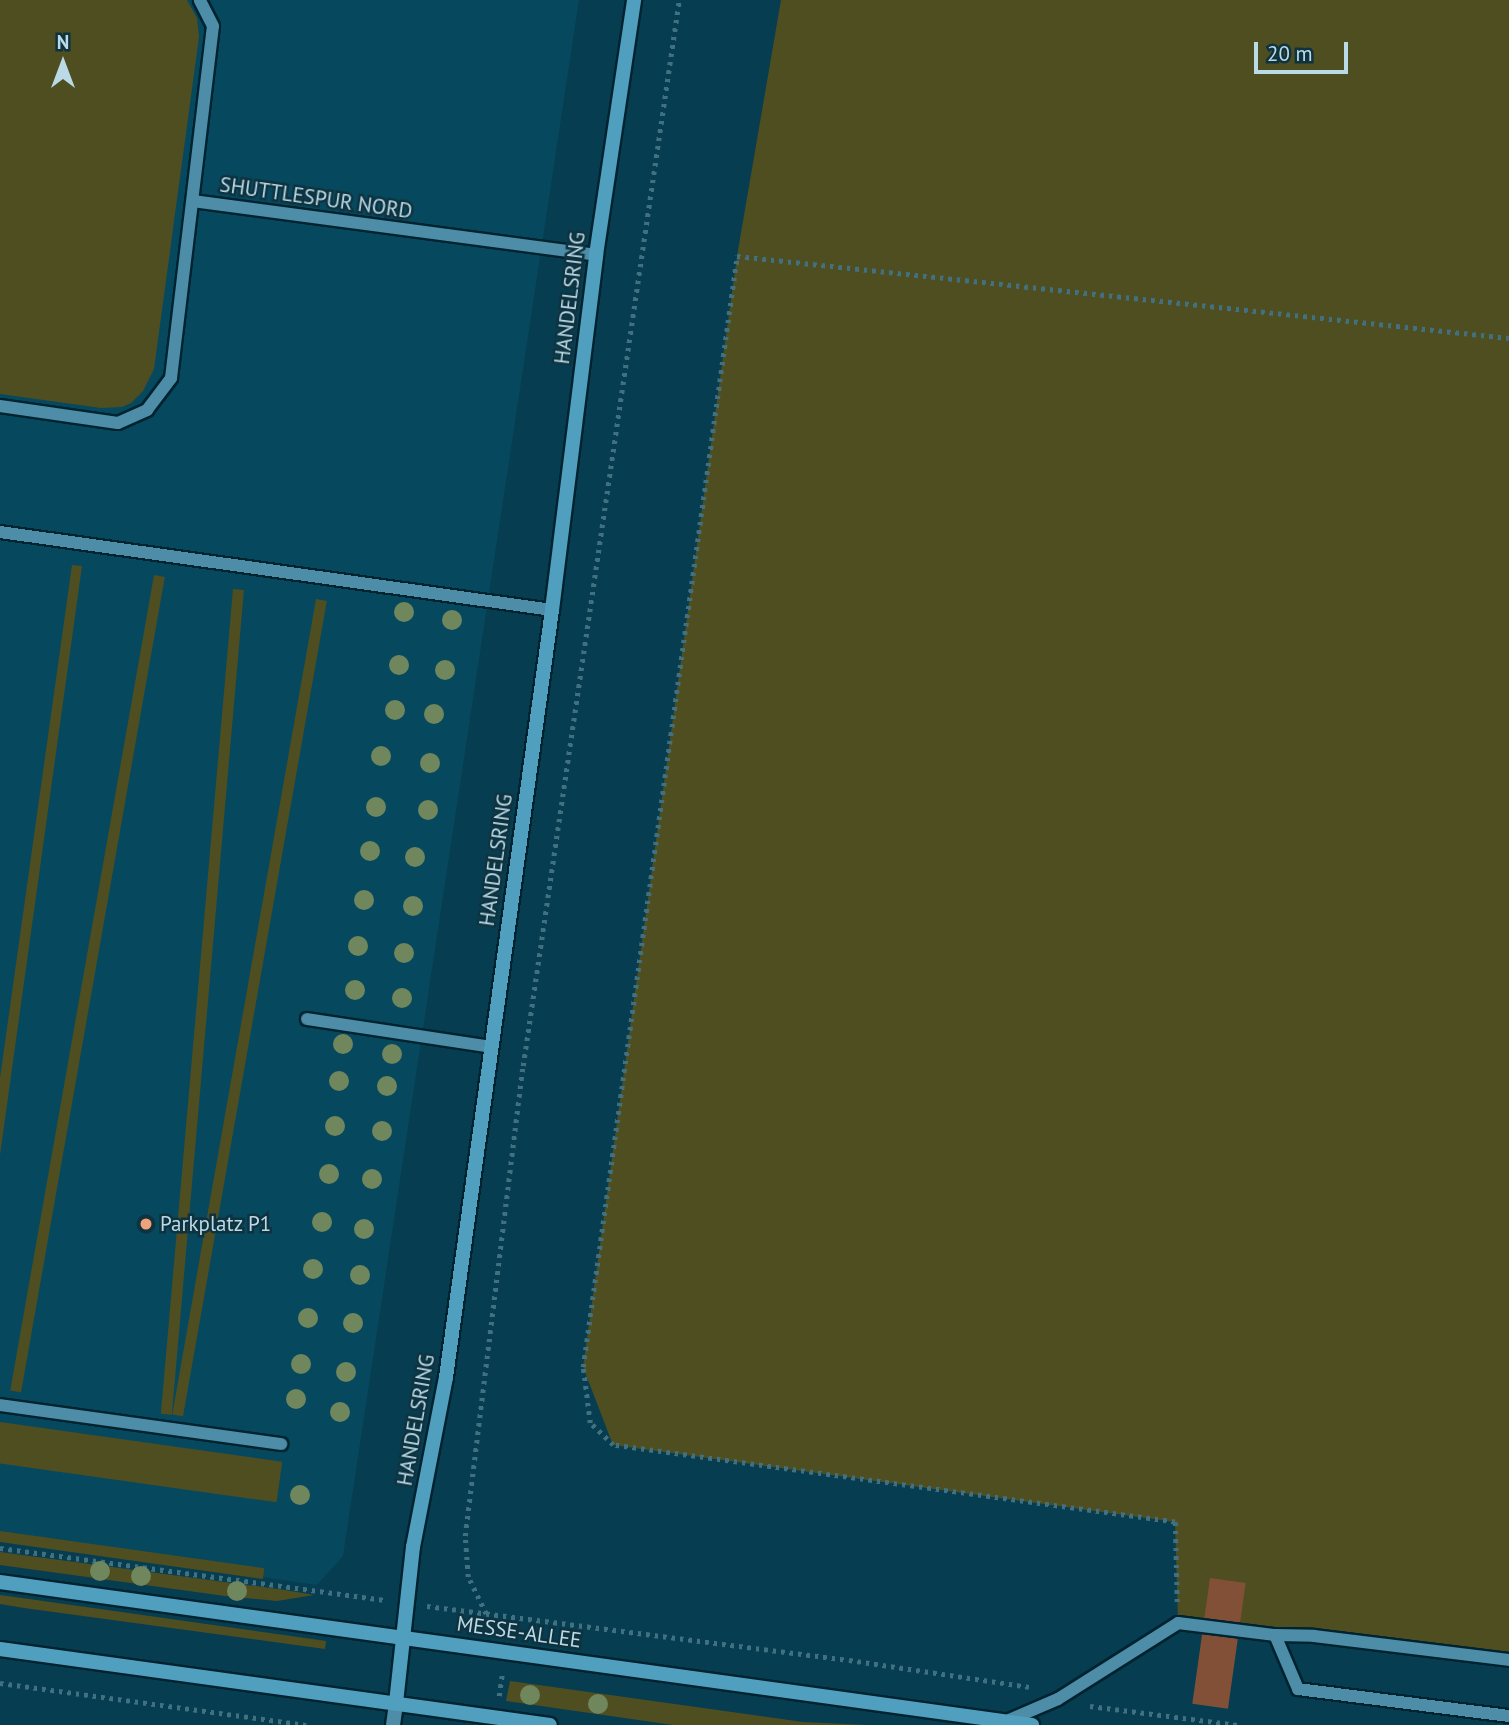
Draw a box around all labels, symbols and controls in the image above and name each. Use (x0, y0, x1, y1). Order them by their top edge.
north arrow (28, 28, 98, 98)
scale bar (1257, 28, 1352, 72)
text: N (57, 30, 69, 54)
text: 20 m (1267, 40, 1313, 67)
street label: SHUTTLESPUR NORD (218, 172, 414, 224)
street label: HANDELSRING (549, 230, 591, 366)
street label: HANDELSRING (474, 792, 518, 928)
place label: Parkplatz P1 (160, 1211, 272, 1237)
marker: Parkplatz P1 (138, 1216, 154, 1232)
street label: HANDELSRING (392, 1352, 440, 1488)
street label: MESSE-ALLEE (455, 1611, 583, 1653)

